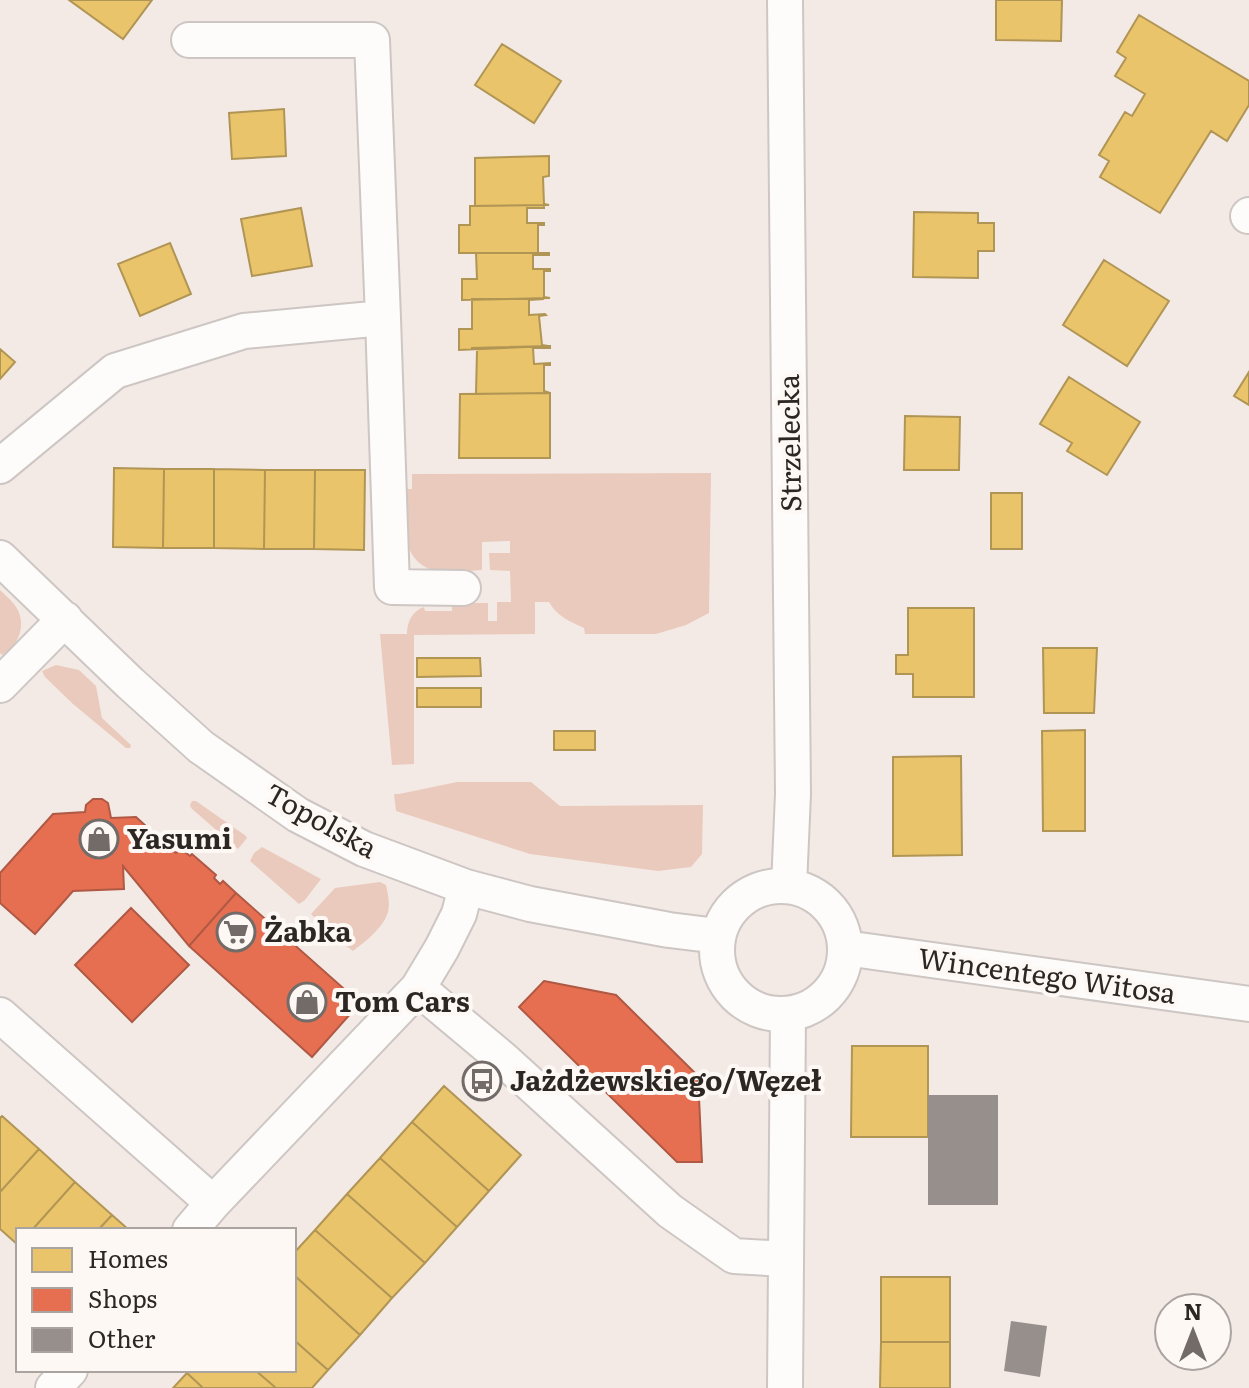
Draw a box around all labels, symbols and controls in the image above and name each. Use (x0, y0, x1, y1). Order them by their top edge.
street label: Strzelecka (766, 374, 810, 512)
street label: Topolska (258, 771, 386, 867)
place label: Yasumi (127, 816, 232, 858)
shop icon: Yasumi (78, 818, 120, 860)
place label: Żabka (264, 909, 353, 951)
supermarket icon: Żabka (215, 911, 257, 953)
street label: Wincentego Witosa (916, 935, 1179, 1013)
place label: Tom Cars (335, 979, 470, 1021)
shop icon: Tom Cars (286, 981, 328, 1023)
place label: Jażdżewskiego/Węzeł (510, 1058, 822, 1100)
bus stop icon: Jażdżewskiego/Węzeł (461, 1060, 503, 1102)
legend (16, 1228, 296, 1372)
text: Homes (88, 1240, 168, 1275)
text: Shops (88, 1280, 157, 1315)
north arrow (1153, 1292, 1233, 1372)
text: N (1184, 1294, 1202, 1327)
text: Other (88, 1320, 156, 1355)

